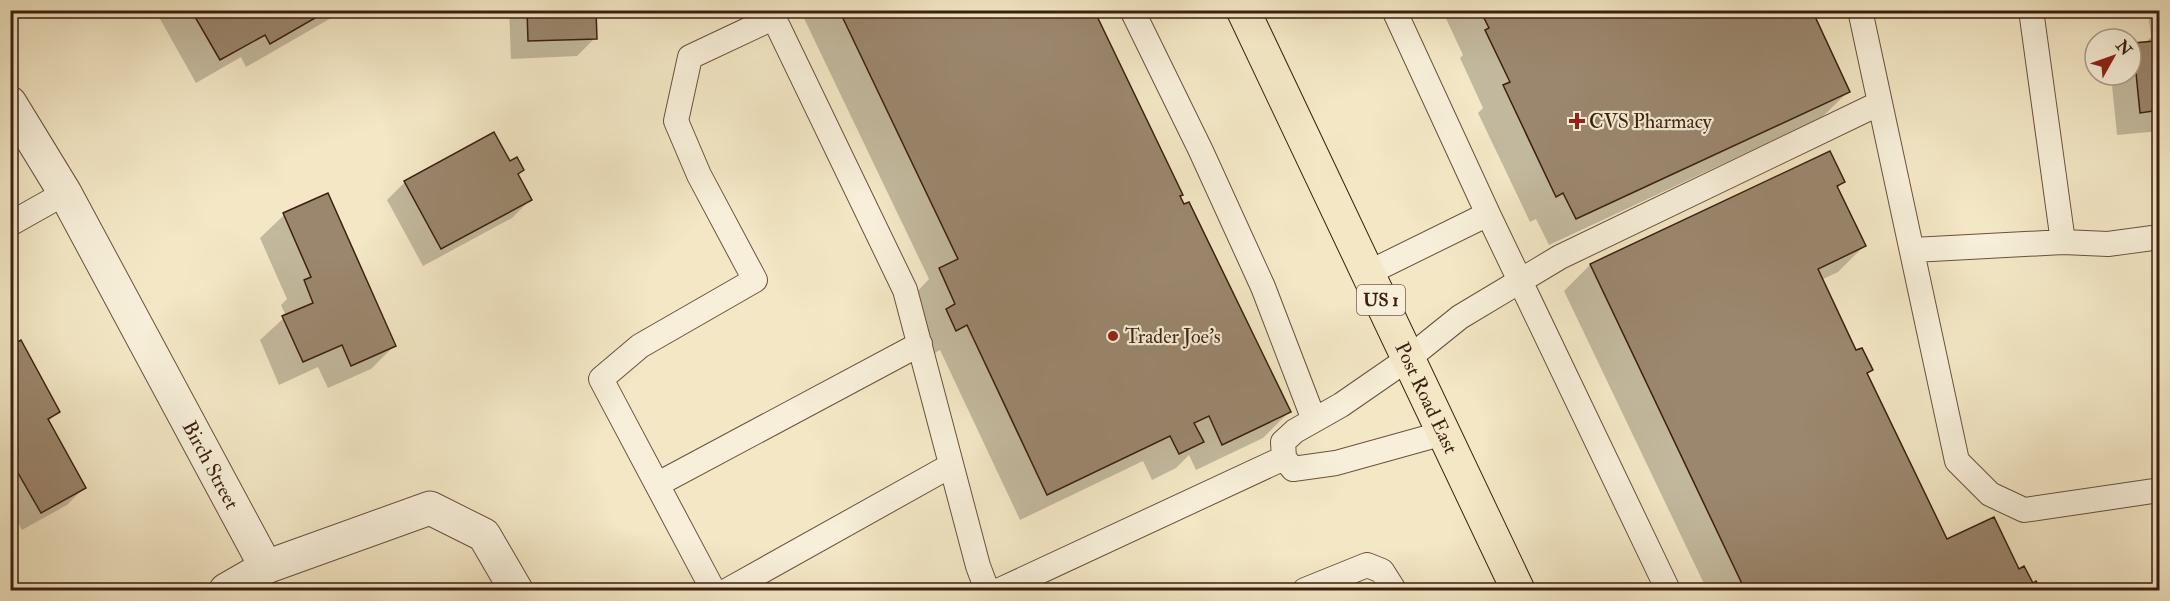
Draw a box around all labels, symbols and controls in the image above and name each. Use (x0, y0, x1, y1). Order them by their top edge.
north arrow (2083, 27, 2143, 87)
text: N (2111, 35, 2136, 60)
place label: CVS Pharmacy (1589, 109, 1713, 134)
marker: CVS Pharmacy (1570, 114, 1584, 128)
road number: US 1 (1357, 285, 1405, 315)
place label: Trader Joe's (1125, 324, 1221, 349)
marker: Trader Joe's (1106, 329, 1120, 343)
street label: Post Road East (1390, 338, 1464, 458)
street label: Birch Street (177, 416, 245, 514)

